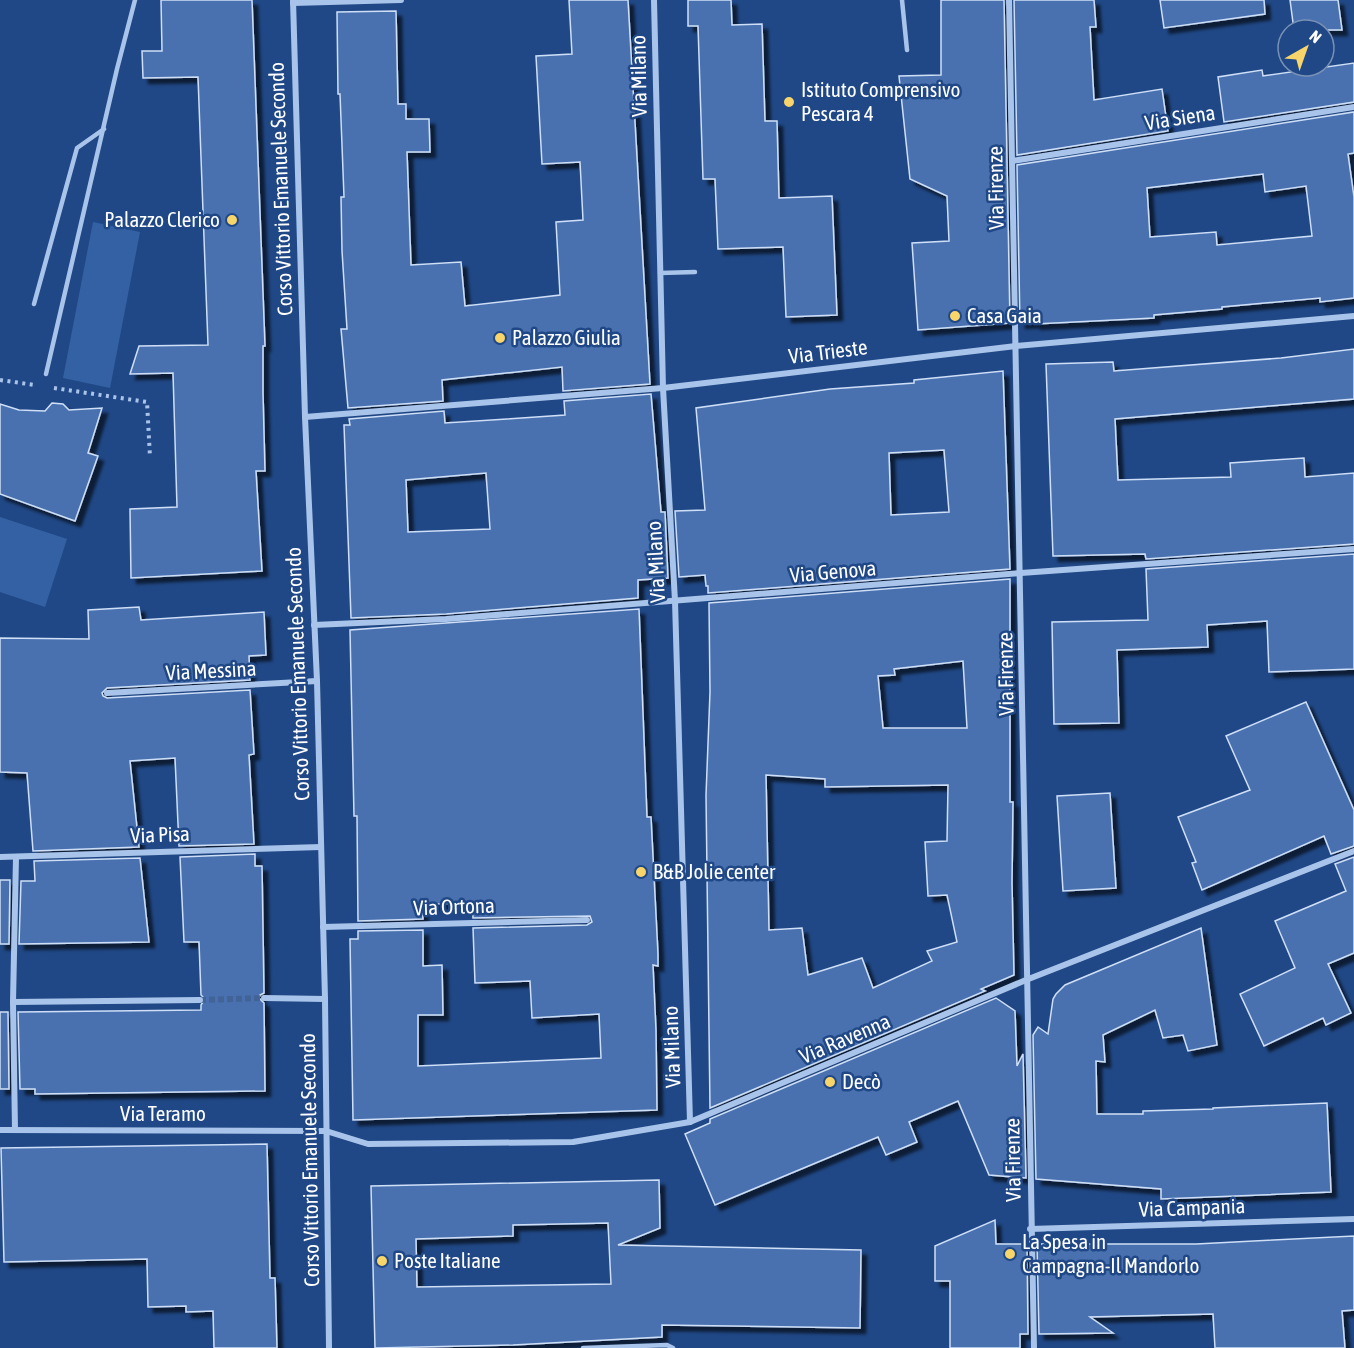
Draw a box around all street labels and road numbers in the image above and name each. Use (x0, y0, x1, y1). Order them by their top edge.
street label: Via Milano (625, 35, 651, 117)
street label: Corso Vittorio Emanuele Secondo (264, 62, 296, 316)
street label: Via Siena (1143, 100, 1217, 134)
street label: Via Firenze (982, 146, 1008, 230)
street label: Via Trieste (787, 334, 869, 368)
street label: Via Milano (641, 520, 669, 604)
street label: Corso Vittorio Emanuele Secondo (281, 547, 313, 801)
street label: Via Genova (789, 555, 877, 587)
street label: Via Firenze (992, 632, 1018, 716)
street label: Via Messina (165, 656, 257, 684)
street label: Via Pisa (130, 821, 190, 847)
street label: Via Ortona (413, 893, 495, 919)
street label: Via Milano (658, 1006, 684, 1088)
street label: Via Ravenna (796, 1008, 894, 1068)
street label: Corso Vittorio Emanuele Secondo (295, 1033, 323, 1287)
street label: Via Teramo (120, 1101, 206, 1125)
street label: Via Firenze (999, 1118, 1025, 1202)
street label: Via Campania (1138, 1193, 1246, 1221)

